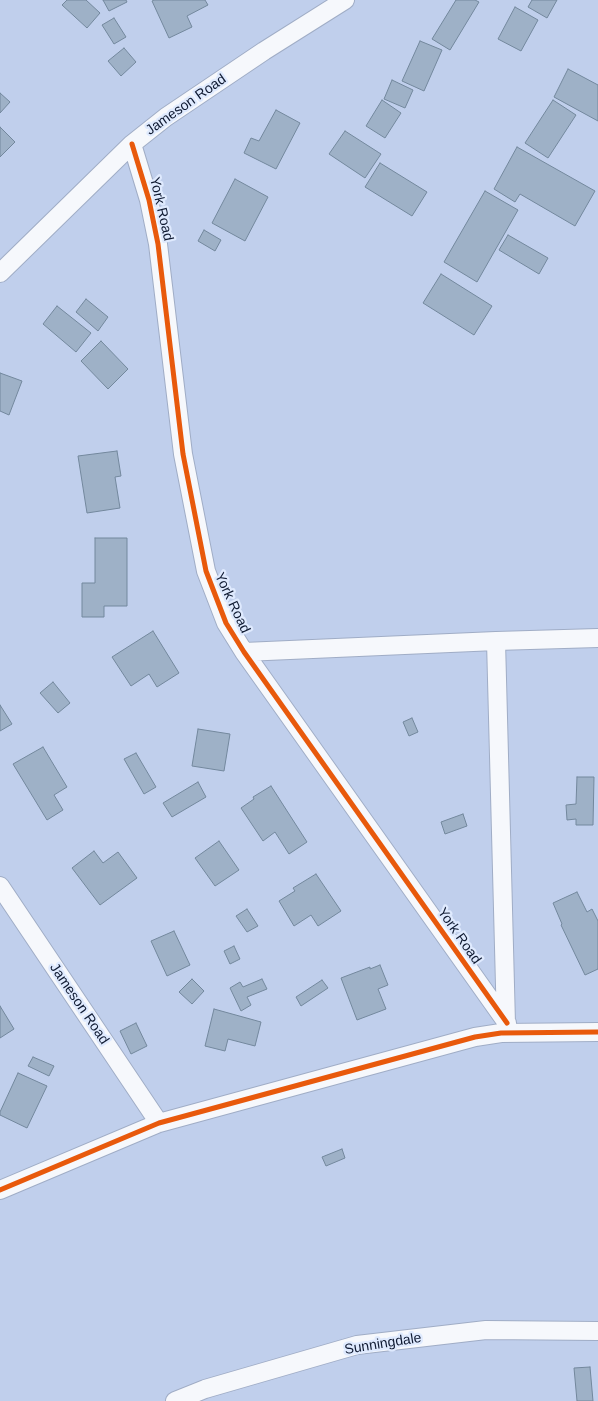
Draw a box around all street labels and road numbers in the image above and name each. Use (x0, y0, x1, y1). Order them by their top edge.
street label: Jameson Road (143, 71, 229, 139)
street label: York Road (146, 176, 176, 242)
street label: York Road (211, 570, 253, 636)
street label: York Road (434, 905, 484, 967)
street label: Jameson Road (46, 960, 112, 1048)
street label: Sunningdale (343, 1330, 423, 1358)

